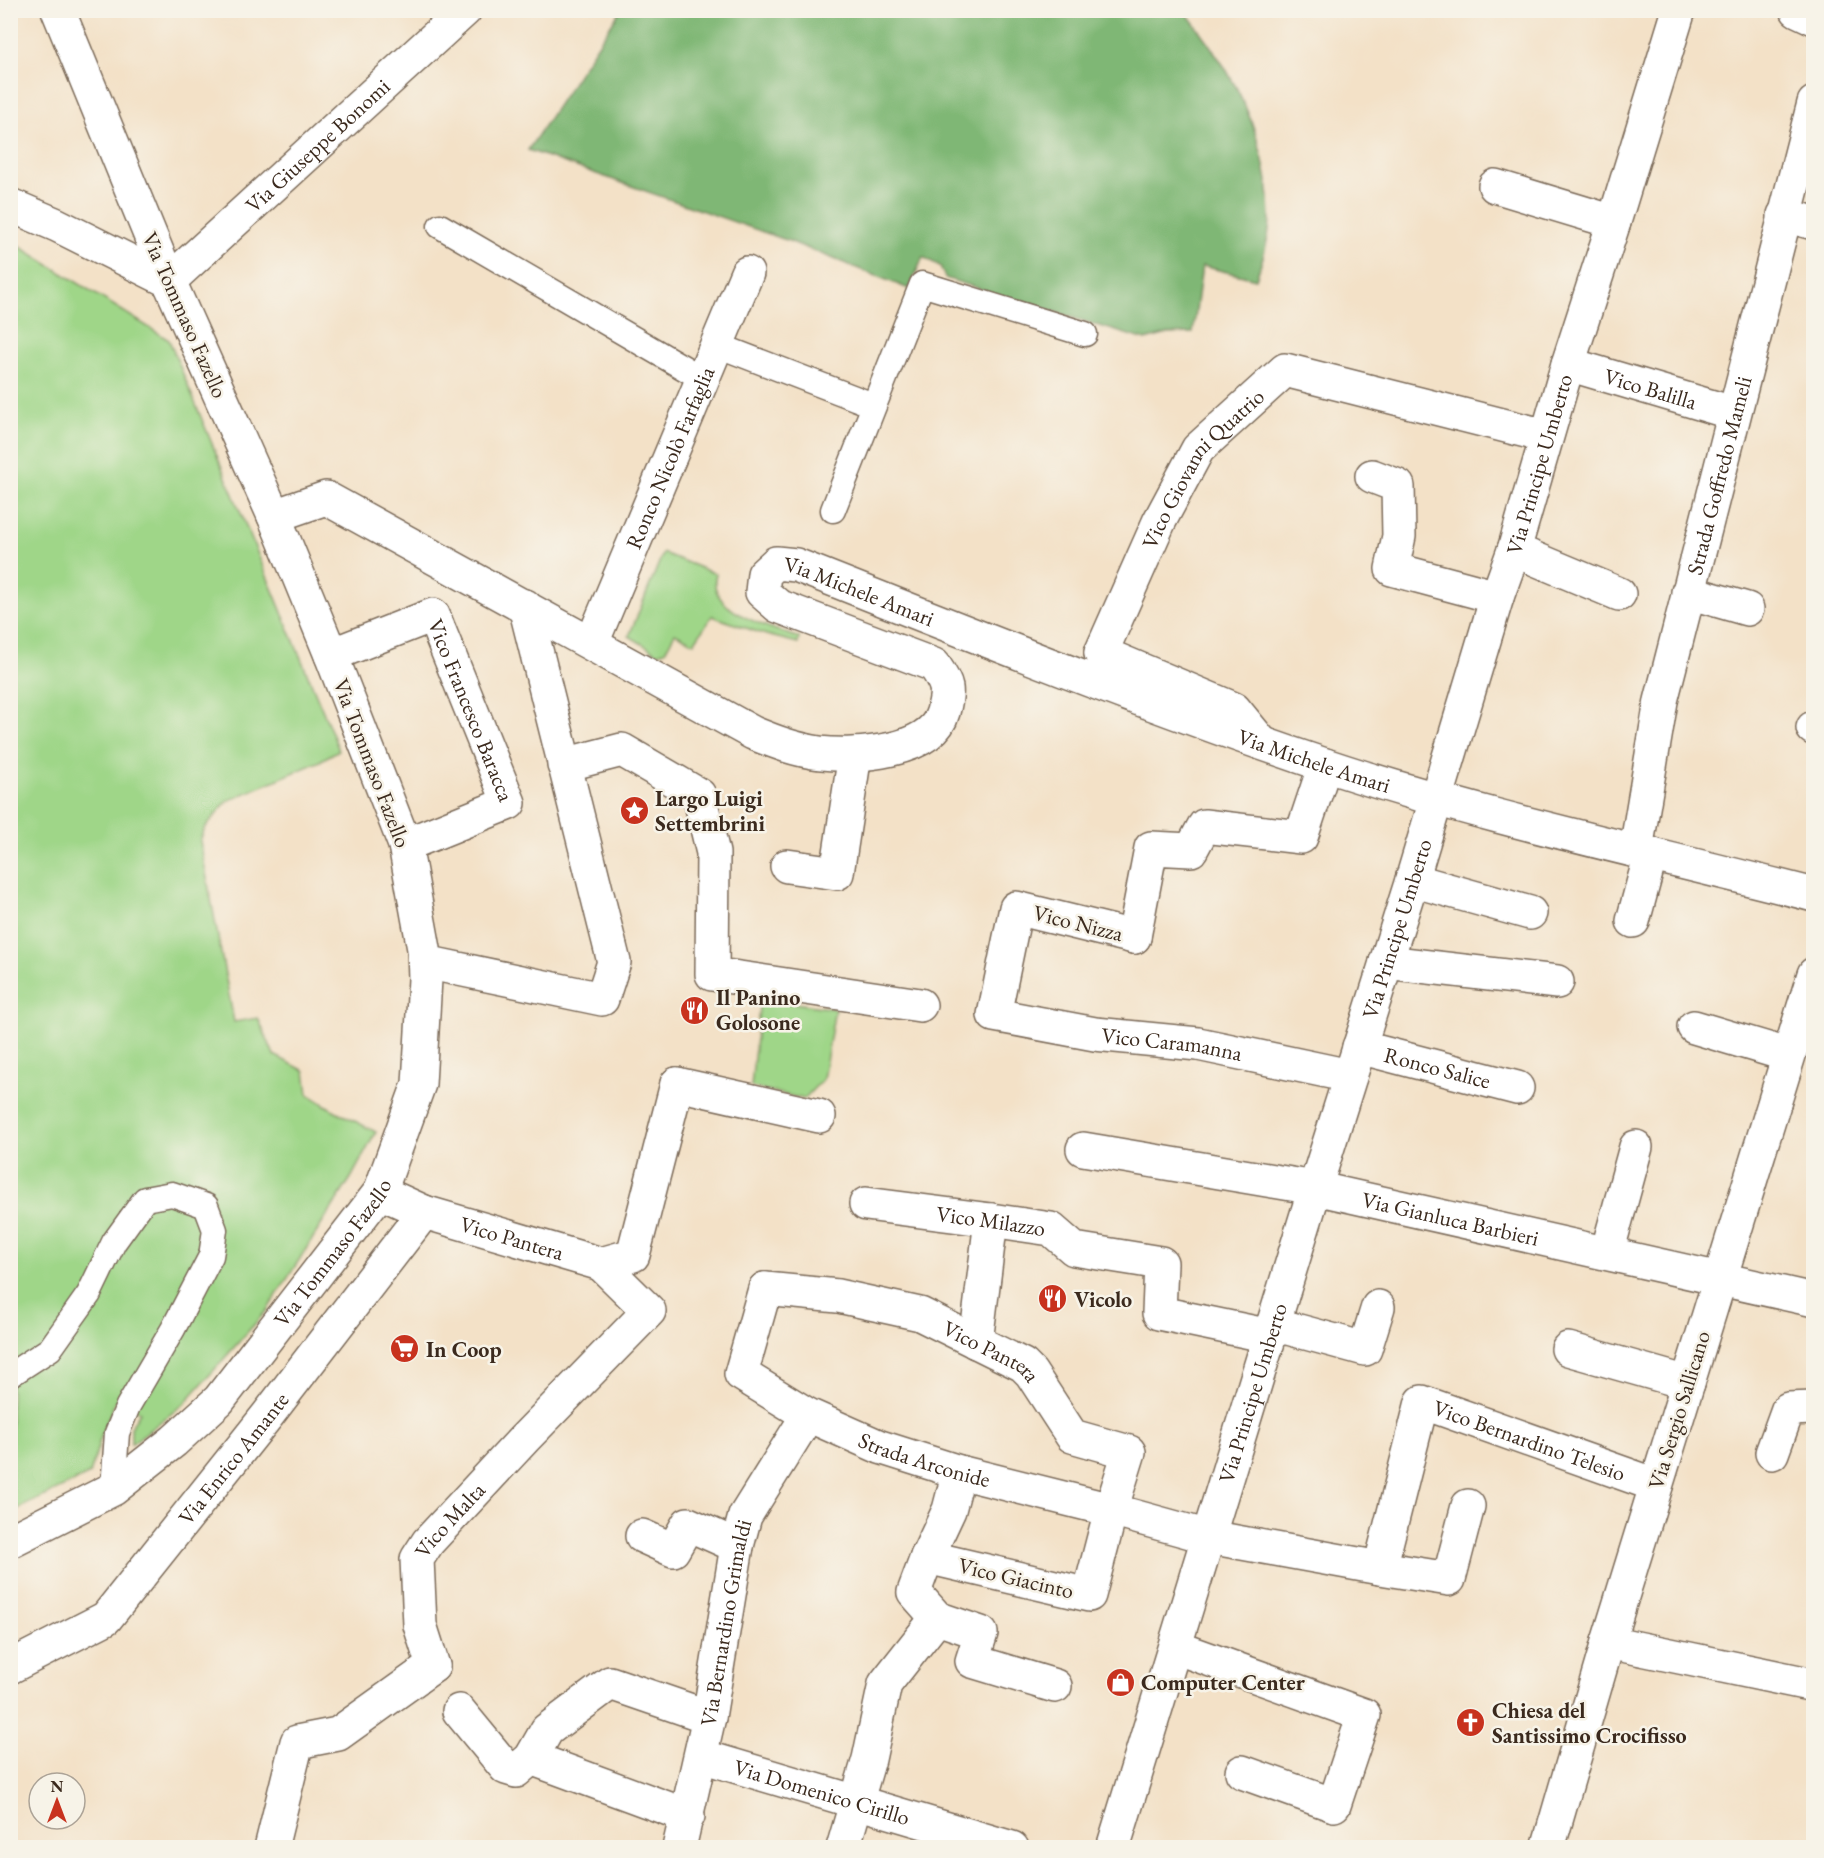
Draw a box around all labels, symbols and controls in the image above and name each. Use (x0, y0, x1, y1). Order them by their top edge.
street label: Via Giuseppe Bonomi (239, 72, 396, 219)
street label: Via Tommaso Fazello (135, 227, 235, 403)
street label: Vico Balilla (1601, 361, 1700, 416)
street label: Ronco Nicolò Farfaglia (619, 362, 721, 553)
street label: Via Principe Umberto (1499, 370, 1579, 558)
street label: Strada Goffredo Mameli (1679, 373, 1758, 578)
street label: Vico Giovanni Quatrio (1135, 382, 1270, 553)
street label: Via Michele Amari (783, 549, 939, 633)
street label: Vico Francesco Baracca (422, 614, 521, 806)
street label: Via Tommaso Fazello (326, 674, 418, 852)
street label: Via Michele Amari (1234, 722, 1394, 799)
place label: Largo Luigi Settembrini (655, 784, 765, 838)
place icon: Largo Luigi Settembrini (618, 795, 650, 827)
street label: Via Principe Umberto (1355, 835, 1438, 1022)
street label: Vico Nizza (1030, 898, 1126, 948)
place label: Il Panino Golosone (716, 983, 800, 1037)
restaurant icon: Il Panino Golosone (679, 994, 711, 1026)
street label: Vico Caramanna (1100, 1020, 1245, 1068)
street label: Ronco Salice (1381, 1040, 1494, 1095)
street label: Via Tommaso Fazello (267, 1175, 398, 1332)
street label: Via Gianluca Barbieri (1359, 1184, 1542, 1252)
street label: Vico Milazzo (935, 1199, 1048, 1243)
street label: Vico Pantera (457, 1209, 567, 1267)
restaurant icon: Vicolo (1037, 1283, 1069, 1315)
place label: Vicolo (1074, 1285, 1132, 1314)
street label: Via Principe Umberto (1211, 1299, 1294, 1486)
street label: Vico Pantera (938, 1313, 1048, 1388)
street label: Via Sergio Sallicano (1641, 1327, 1717, 1493)
supermarket icon: In Coop (389, 1333, 421, 1365)
place label: In Coop (426, 1335, 502, 1364)
street label: Via Enrico Amante (172, 1386, 295, 1531)
street label: Vico Bernardino Telesio (1429, 1393, 1630, 1488)
street label: Strada Arconide (854, 1425, 994, 1494)
street label: Vico Malta (407, 1476, 491, 1563)
street label: Via Bernardino Grimaldi (693, 1516, 758, 1729)
street label: Vico Giacinto (955, 1551, 1077, 1605)
shop icon: Computer Center (1104, 1666, 1136, 1698)
place label: Computer Center (1141, 1668, 1306, 1697)
place label: Chiesa del Santissimo Crocifisso (1492, 1696, 1687, 1750)
church icon: Chiesa del Santissimo Crocifisso (1455, 1707, 1487, 1739)
street label: Via Domenico Cirillo (730, 1752, 913, 1832)
north arrow (27, 1771, 87, 1831)
text: N (51, 1776, 64, 1797)

